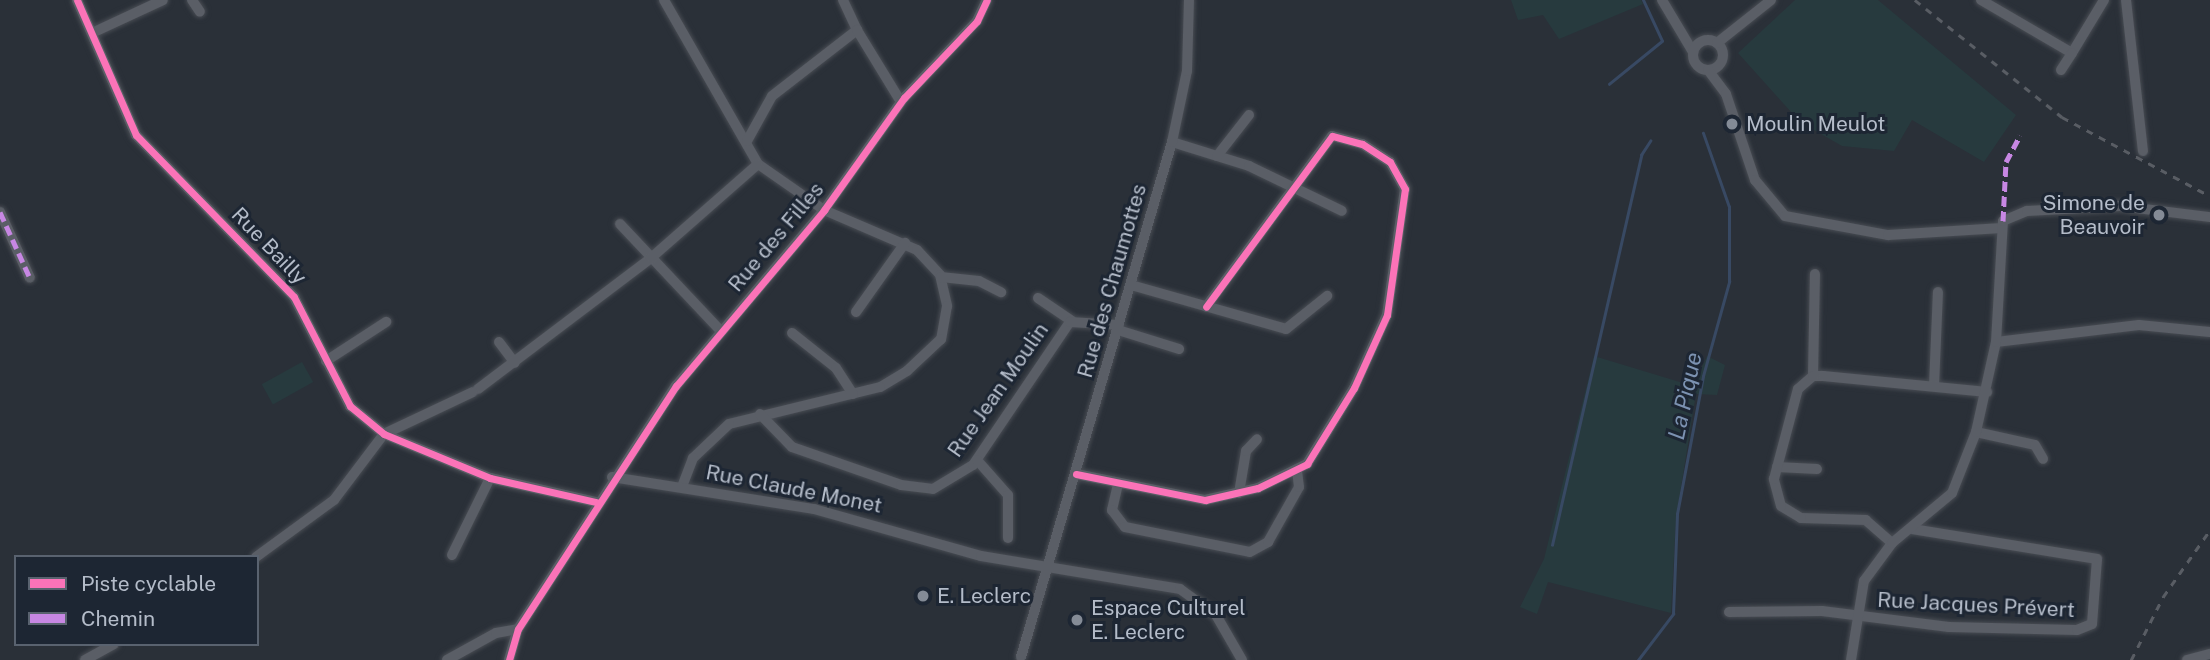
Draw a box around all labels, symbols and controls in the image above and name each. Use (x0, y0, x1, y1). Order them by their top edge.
place label: Moulin Meulot (1746, 111, 1885, 137)
marker: Moulin Meulot (1724, 116, 1740, 132)
street label: Rue des Filles (723, 177, 829, 297)
street label: Rue des Chaumottes (1072, 181, 1152, 381)
place label: Simone de Beauvoir (2042, 190, 2145, 240)
street label: Rue Bailly (226, 202, 312, 290)
marker: Simone de Beauvoir (2151, 207, 2167, 223)
street label: Rue Jean Moulin (942, 318, 1054, 462)
water label: La Pique (1662, 350, 1708, 442)
street label: Rue Claude Monet (704, 460, 884, 518)
legend (14, 555, 259, 646)
text: Piste cyclable (81, 571, 216, 596)
place label: E. Leclerc (937, 583, 1031, 609)
street label: Rue Jacques Prévert (1876, 587, 2076, 623)
marker: E. Leclerc (915, 588, 931, 604)
place label: Espace Culturel E. Leclerc (1091, 595, 1246, 645)
text: Chemin (81, 606, 155, 631)
marker: Espace Culturel E. Leclerc (1069, 612, 1085, 628)

